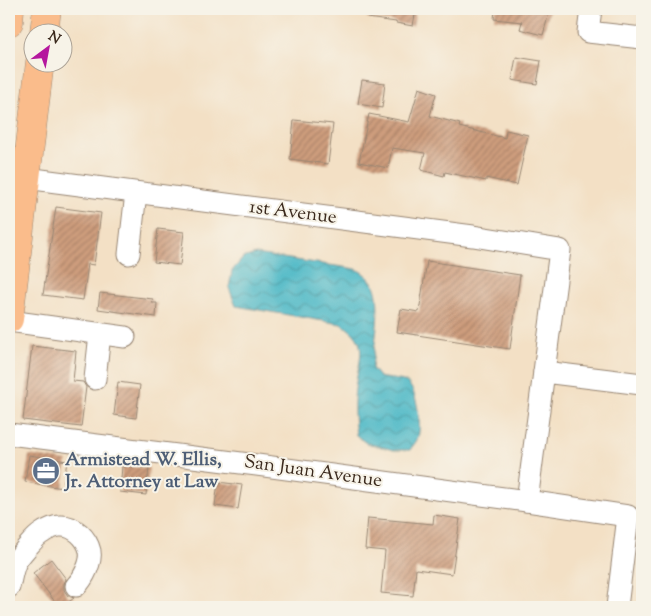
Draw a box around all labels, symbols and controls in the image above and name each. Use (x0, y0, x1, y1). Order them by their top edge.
north arrow (22, 22, 72, 72)
text: N (44, 27, 64, 50)
street label: 1st Avenue (248, 194, 338, 232)
place label: Armistead W. Ellis, Jr. Attorney at Law (63, 447, 222, 496)
street label: San Juan Avenue (242, 449, 384, 495)
office icon: Armistead W. Ellis, Jr. Attorney at Law (31, 456, 61, 486)

